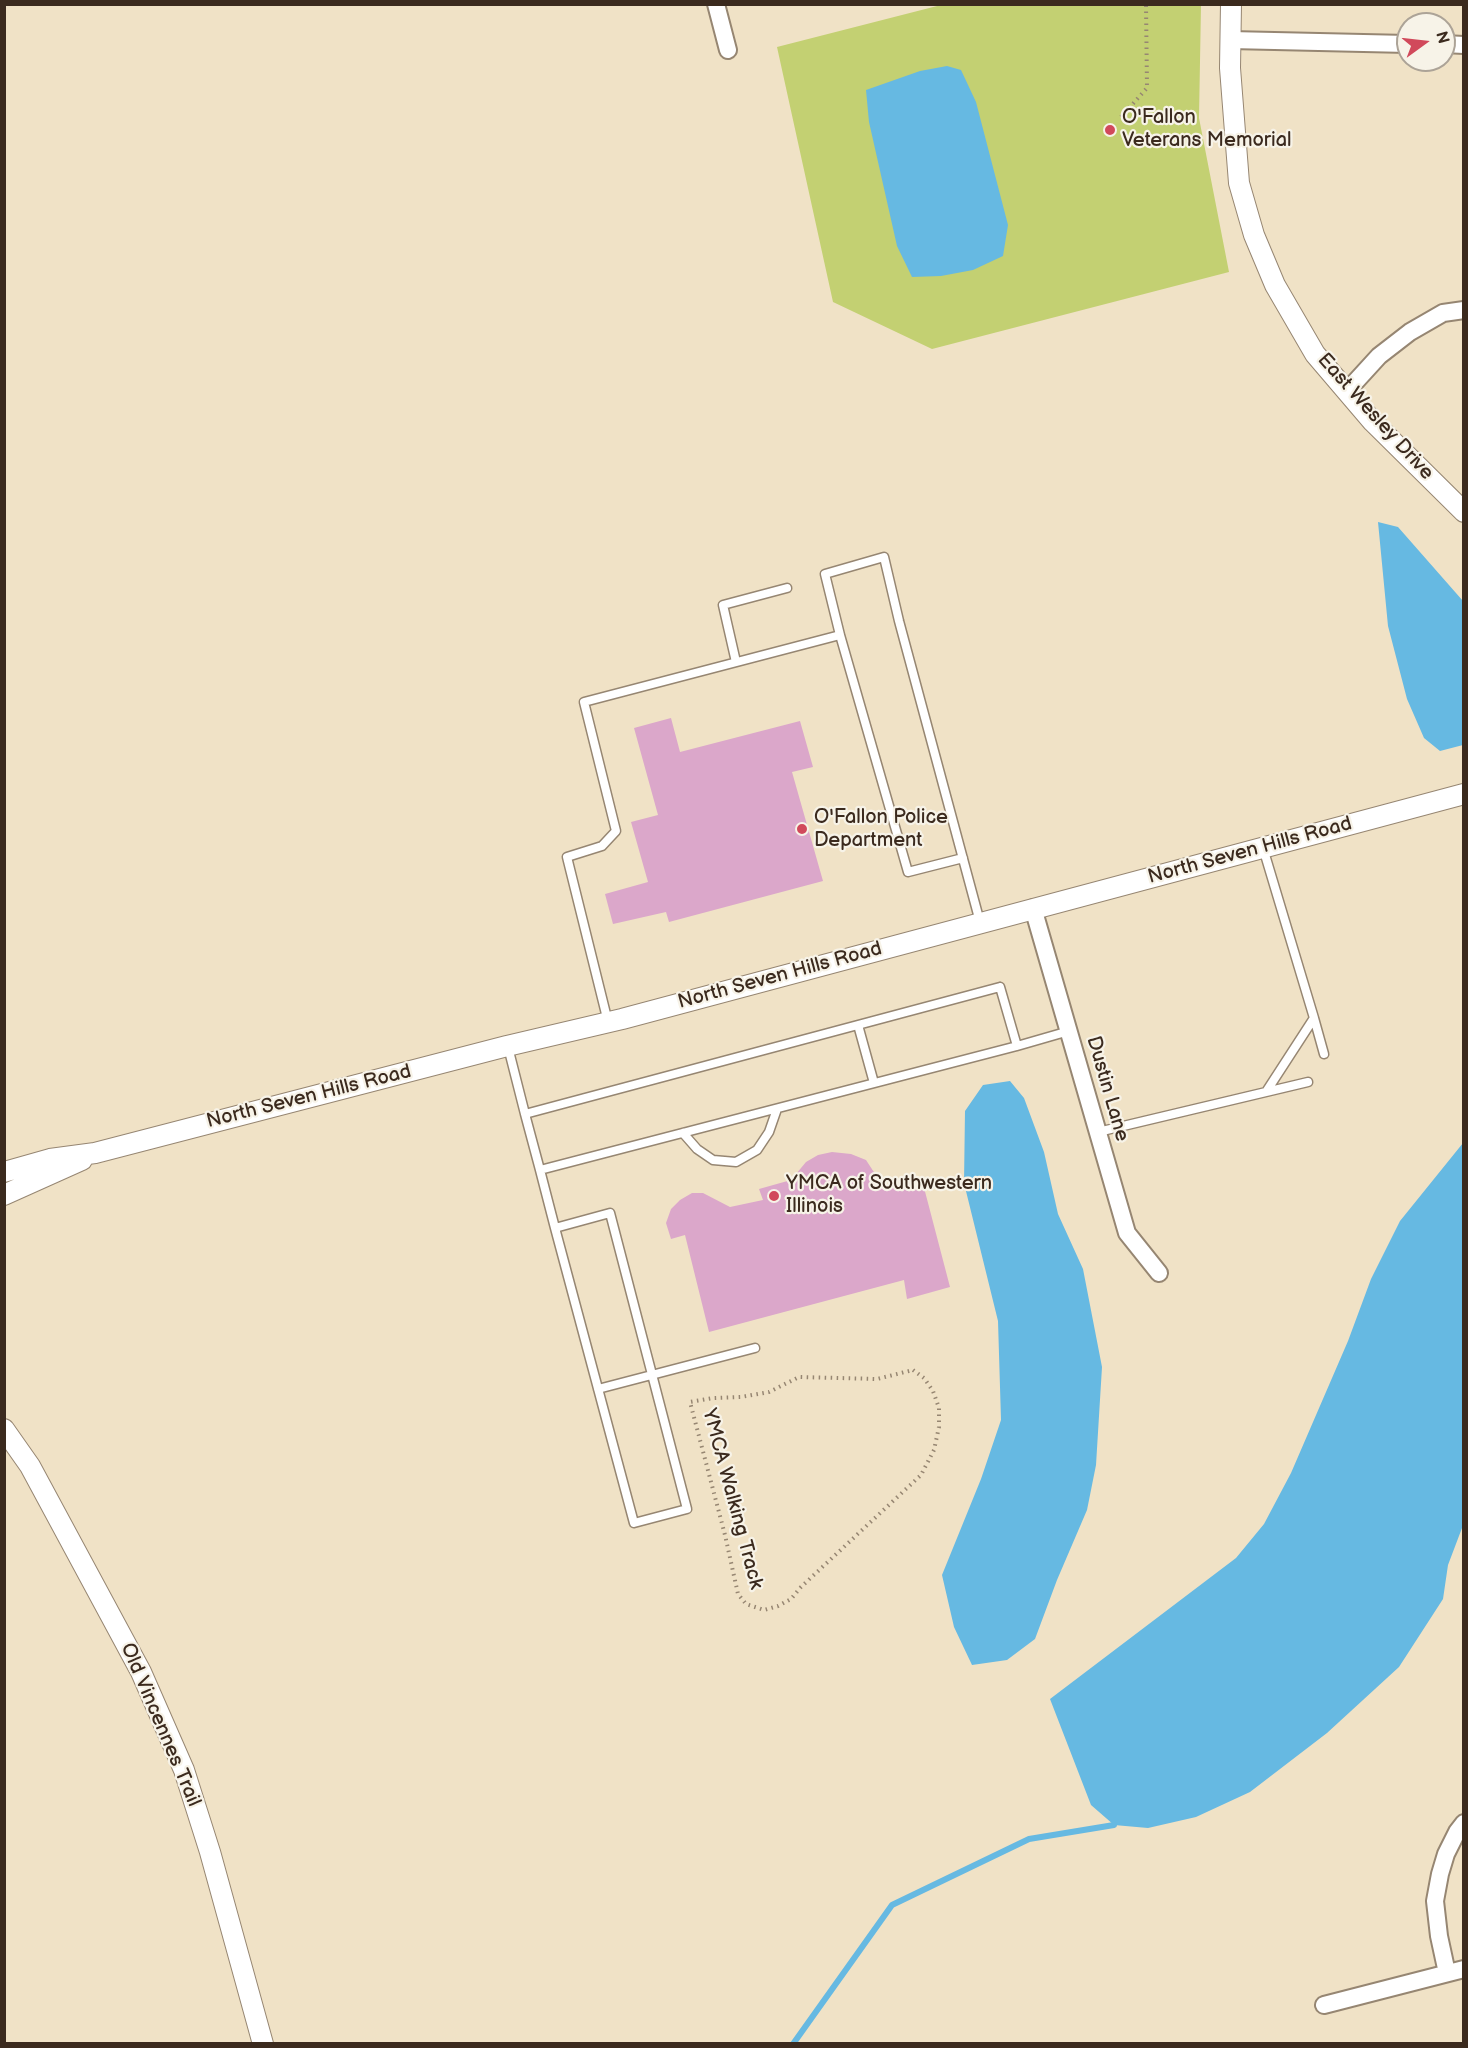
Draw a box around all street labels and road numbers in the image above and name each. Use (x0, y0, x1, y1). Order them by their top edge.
street label: East Wesley Drive (1312, 349, 1438, 485)
street label: North Seven Hills Road (1145, 812, 1355, 890)
street label: North Seven Hills Road (675, 937, 885, 1015)
street label: Dustin Lane (1081, 1034, 1133, 1144)
street label: North Seven Hills Road (204, 1060, 414, 1134)
street label: YMCA Walking Track (696, 1406, 768, 1592)
street label: Old Vincennes Trail (115, 1640, 205, 1810)

